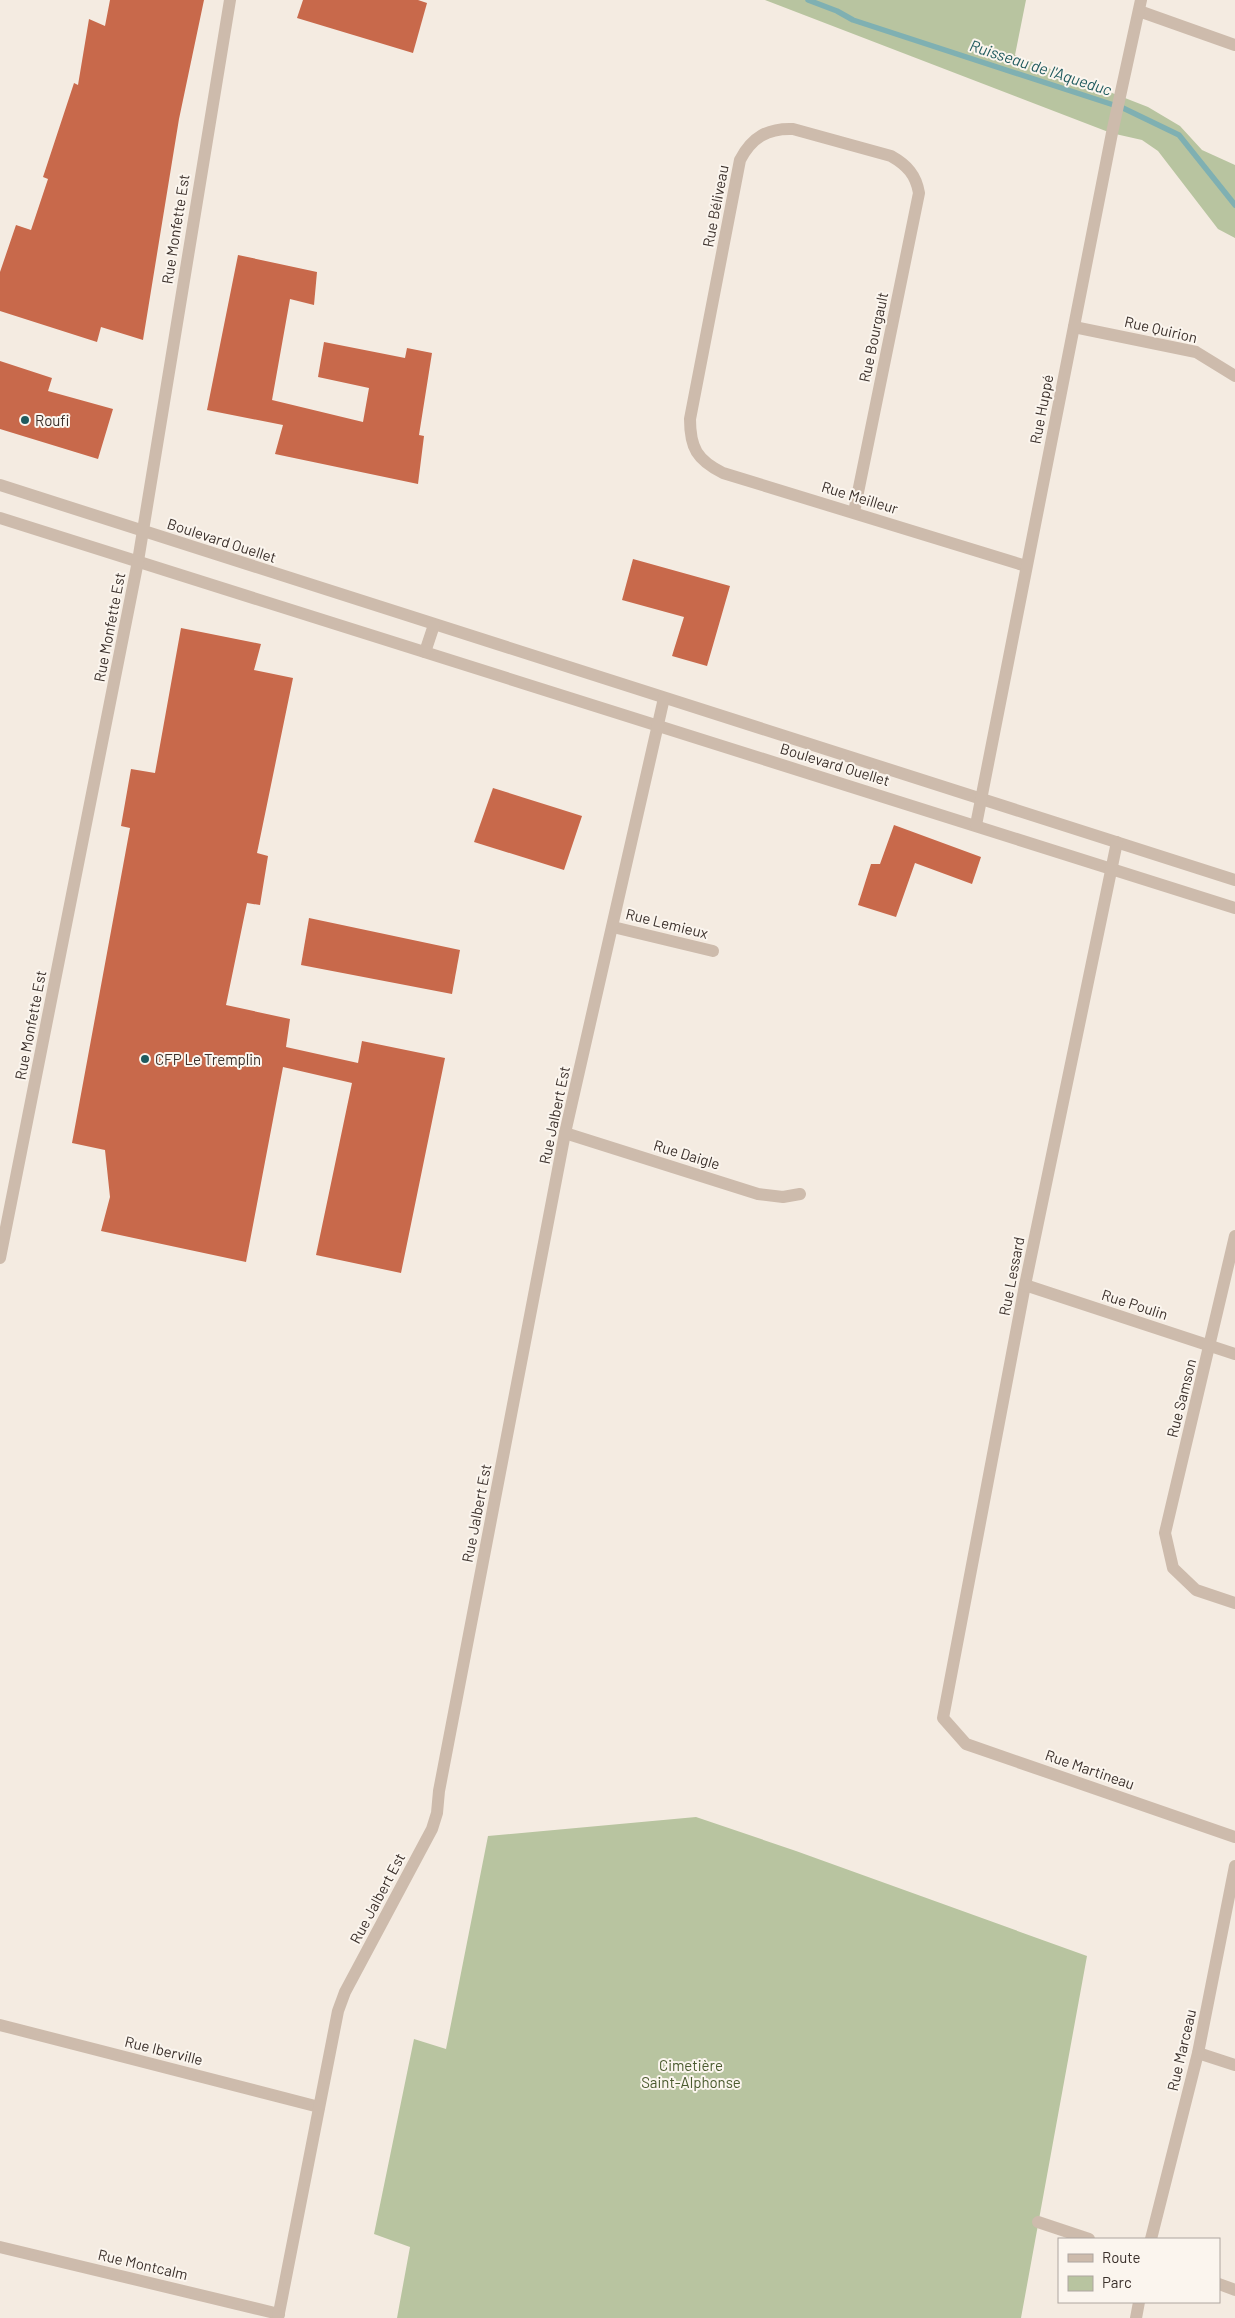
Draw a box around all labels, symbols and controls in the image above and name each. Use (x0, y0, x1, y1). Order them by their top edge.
water label: Ruisseau de l'Aqueduc (968, 35, 1114, 99)
street label: Rue Béliveau (698, 163, 732, 249)
street label: Rue Monfette Est (157, 173, 193, 285)
street label: Rue Bourgault (855, 290, 891, 384)
street label: Rue Quirion (1123, 312, 1199, 346)
street label: Rue Huppé (1025, 373, 1057, 445)
place label: Roufi (35, 411, 70, 429)
marker: Roufi (19, 414, 31, 426)
street label: Rue Meilleur (820, 477, 901, 517)
street label: Boulevard Ouellet (165, 514, 279, 566)
street label: Rue Monfette Est (90, 571, 128, 683)
street label: Boulevard Ouellet (778, 739, 892, 789)
street label: Rue Lemieux (624, 904, 710, 942)
street label: Rue Monfette Est (11, 969, 49, 1081)
place label: CFP Le Tremplin (155, 1050, 261, 1068)
marker: CFP Le Tremplin (139, 1053, 151, 1065)
street label: Rue Jalbert Est (535, 1064, 573, 1166)
street label: Rue Daigle (652, 1135, 722, 1173)
street label: Rue Lessard (995, 1235, 1027, 1317)
street label: Rue Poulin (1100, 1285, 1170, 1323)
street label: Rue Samson (1163, 1357, 1199, 1439)
street label: Rue Jalbert Est (458, 1462, 494, 1564)
street label: Rue Martineau (1043, 1745, 1137, 1793)
street label: Rue Jalbert Est (346, 1850, 408, 1946)
street label: Rue Marceau (1163, 2007, 1199, 2093)
street label: Rue Iberville (123, 2032, 205, 2068)
park label: Cimetière Saint-Alphonse (641, 2056, 741, 2091)
legend (1058, 2238, 1220, 2303)
street label: Rue Montcalm (96, 2245, 190, 2283)
text: Route (1102, 2248, 1141, 2266)
text: Parc (1102, 2273, 1132, 2291)

